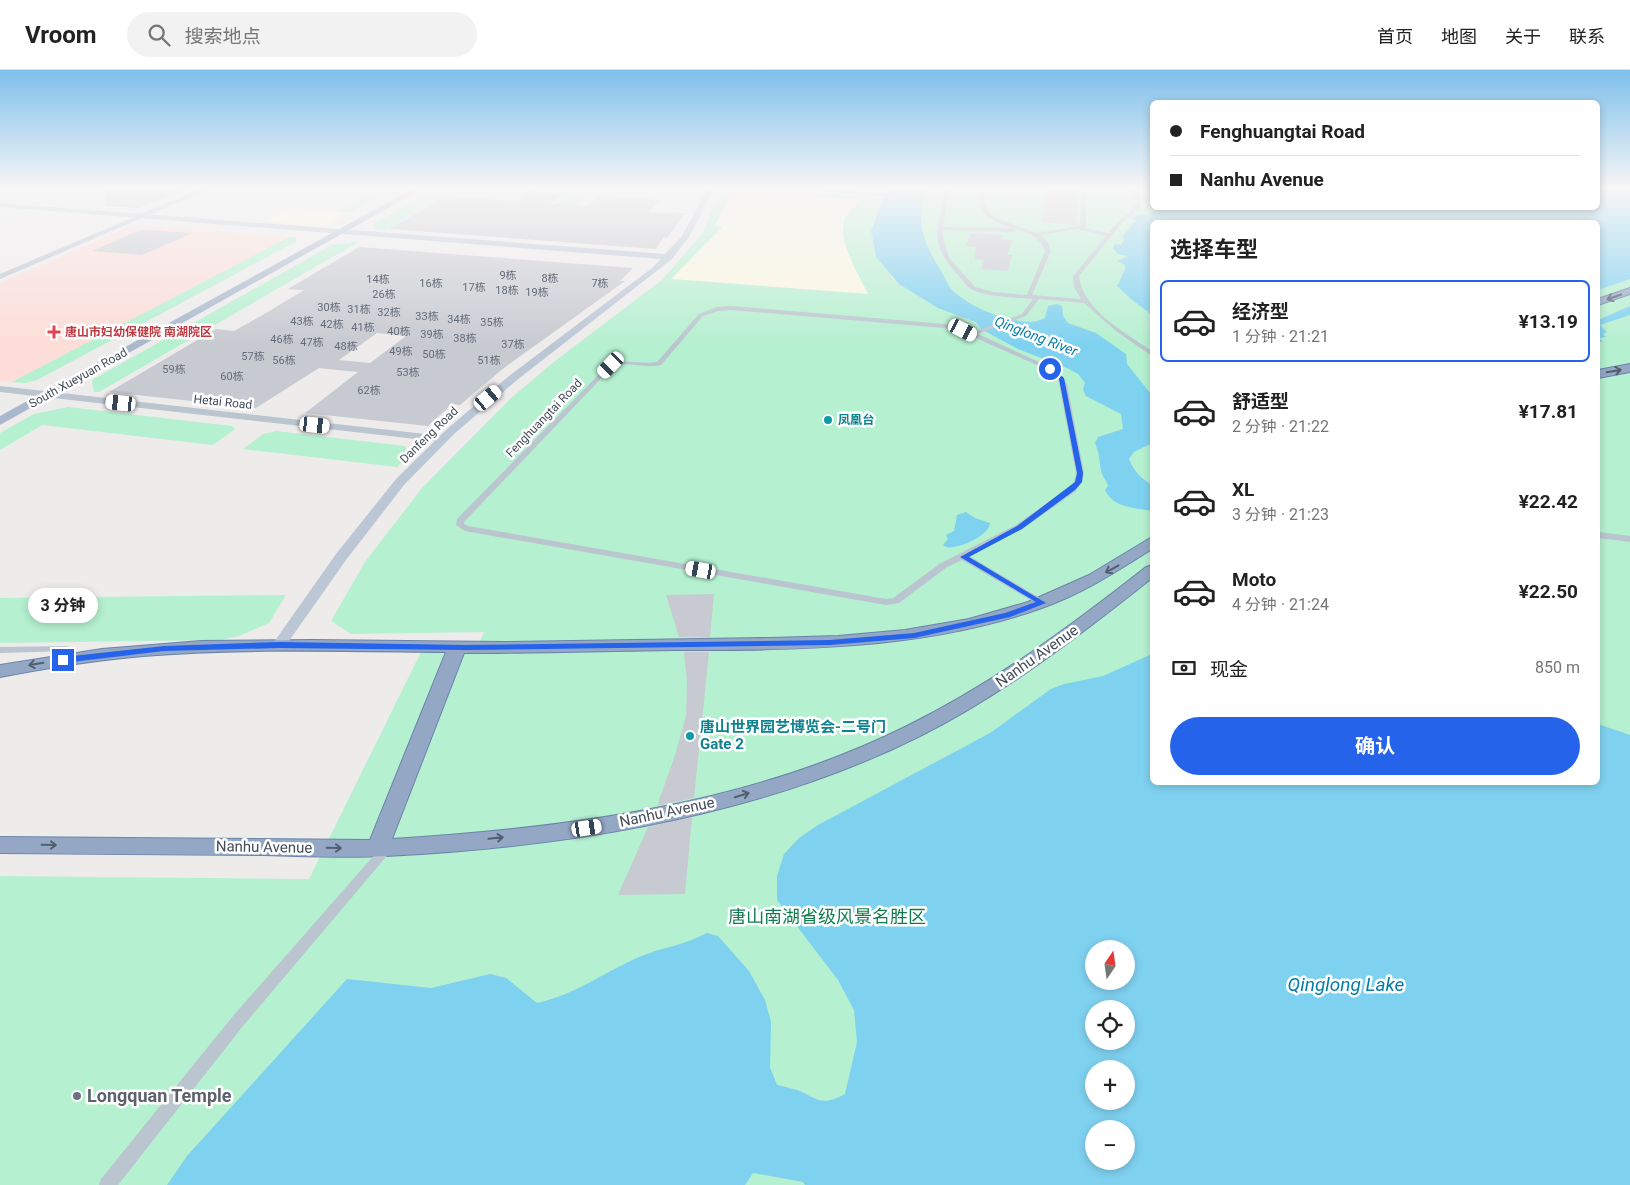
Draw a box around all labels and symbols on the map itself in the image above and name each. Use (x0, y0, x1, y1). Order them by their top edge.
house number: 9栋 (499, 269, 517, 282)
house number: 8栋 (541, 272, 559, 285)
house number: 14栋 (366, 273, 390, 286)
house number: 16栋 (419, 277, 443, 290)
house number: 7栋 (591, 277, 609, 290)
house number: 17栋 (462, 281, 486, 294)
house number: 18栋 (495, 284, 519, 297)
house number: 19栋 (525, 286, 549, 299)
house number: 26栋 (372, 288, 396, 301)
one-way arrow (1606, 293, 1622, 302)
house number: 30栋 (317, 301, 341, 314)
house number: 31栋 (347, 303, 371, 316)
house number: 32栋 (377, 306, 401, 319)
house number: 33栋 (415, 310, 439, 323)
house number: 34栋 (447, 313, 471, 326)
water label: Qinglong River (992, 313, 1080, 359)
house number: 43栋 (290, 315, 314, 328)
house number: 35栋 (480, 316, 504, 329)
car (946, 317, 979, 343)
house number: 42栋 (320, 318, 344, 331)
house number: 41栋 (351, 321, 375, 334)
marker: 唐山市妇幼保健院 南湖院区 (47, 325, 61, 339)
place label: 唐山市妇幼保健院 南湖院区 (65, 325, 212, 339)
house number: 40栋 (387, 325, 411, 338)
house number: 39栋 (420, 328, 444, 341)
house number: 38栋 (453, 332, 477, 345)
house number: 46栋 (270, 333, 294, 346)
house number: 47栋 (300, 336, 324, 349)
house number: 37栋 (501, 338, 525, 351)
house number: 48栋 (334, 340, 358, 353)
street label: South Xueyuan Road (26, 345, 130, 411)
house number: 49栋 (389, 345, 413, 358)
house number: 50栋 (422, 348, 446, 361)
car (595, 349, 626, 381)
house number: 57栋 (241, 350, 265, 363)
house number: 56栋 (272, 354, 296, 367)
house number: 51栋 (477, 354, 501, 367)
route start (1039, 358, 1061, 380)
house number: 59栋 (162, 363, 186, 376)
house number: 53栋 (396, 366, 420, 379)
one-way arrow (1605, 366, 1621, 376)
house number: 60栋 (220, 370, 244, 383)
street label: Fenghuangtai Road (503, 376, 585, 460)
car (471, 383, 504, 413)
house number: 62栋 (357, 384, 381, 397)
street label: Hetai Road (193, 392, 253, 412)
car (105, 394, 136, 412)
street label: Danfeng Road (397, 404, 461, 466)
place label: 凤凰台 (838, 413, 874, 427)
marker: 凤凰台 (822, 414, 834, 426)
car (299, 416, 330, 434)
car (684, 560, 717, 580)
one-way arrow (1105, 565, 1120, 574)
callout: 3 分钟 (28, 588, 98, 622)
street label: Nanhu Avenue (992, 621, 1082, 691)
route end (52, 649, 74, 671)
one-way arrow (28, 660, 44, 669)
place label: 唐山世界园艺博览会-二号门 Gate 2 (700, 718, 886, 753)
marker: 唐山世界园艺博览会-二号门 Gate 2 (684, 730, 696, 742)
one-way arrow (733, 789, 749, 799)
street label: Nanhu Avenue (618, 793, 716, 831)
car (571, 818, 602, 838)
one-way arrow (488, 833, 504, 843)
street label: Nanhu Avenue (216, 837, 312, 857)
one-way arrow (40, 840, 56, 850)
one-way arrow (325, 843, 341, 853)
park label: 唐山南湖省级风景名胜区 (728, 906, 926, 927)
north arrow (1085, 940, 1135, 990)
water label: Qinglong Lake (1288, 973, 1405, 996)
place label: Longquan Temple (87, 1085, 232, 1106)
marker: Longquan Temple (71, 1090, 83, 1102)

